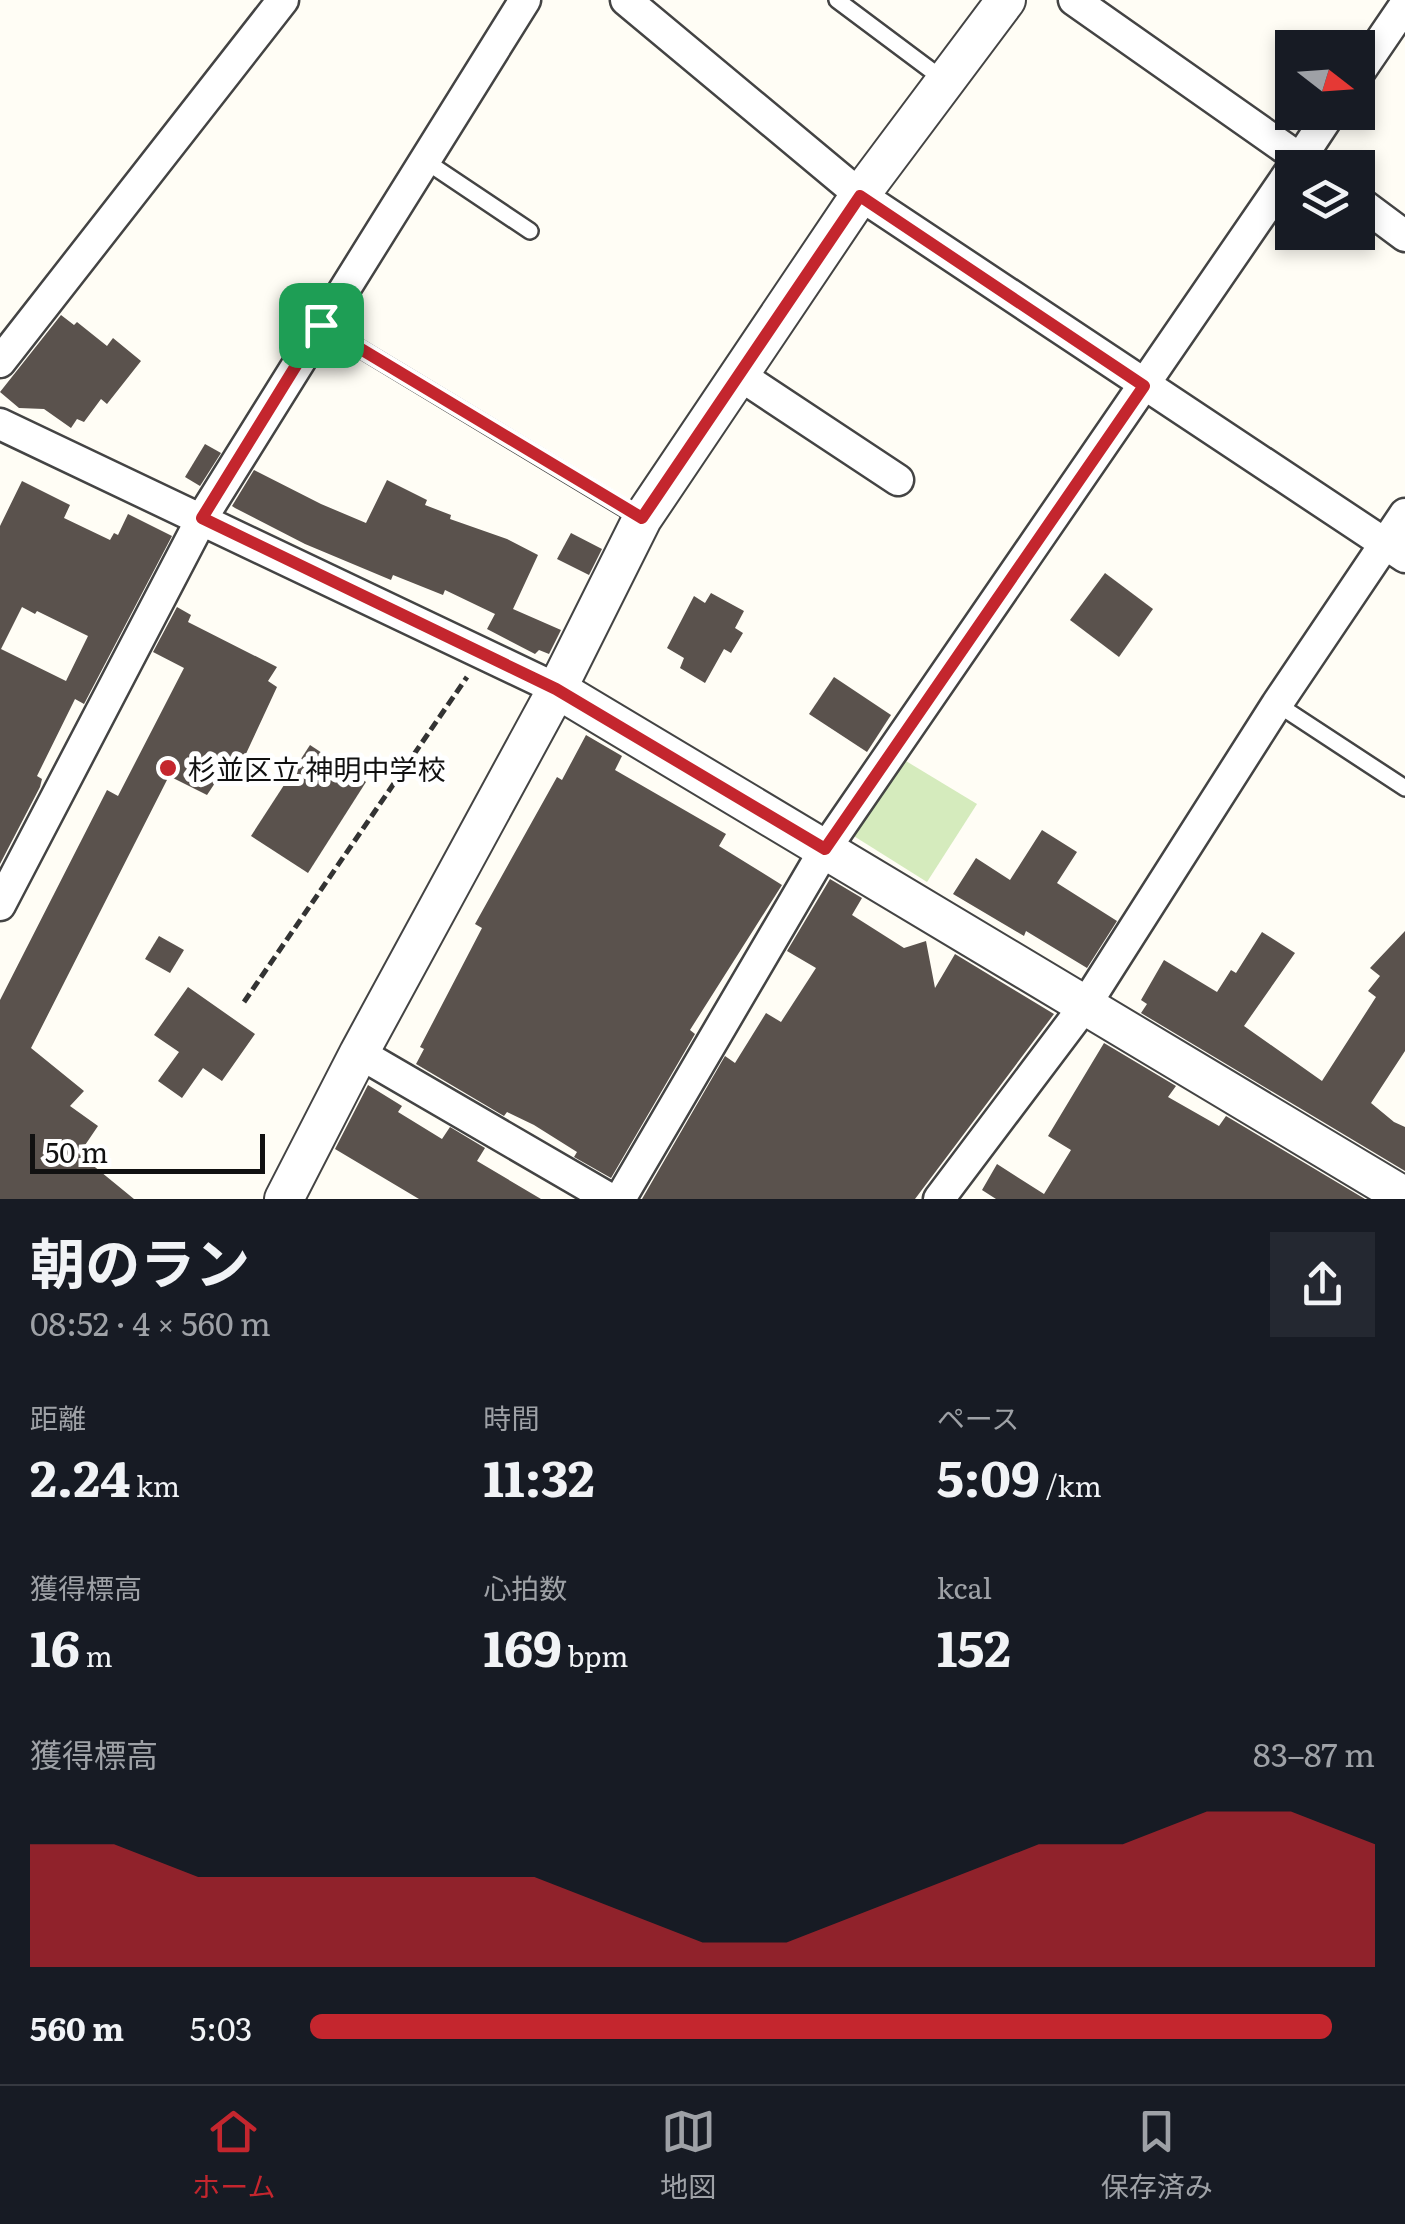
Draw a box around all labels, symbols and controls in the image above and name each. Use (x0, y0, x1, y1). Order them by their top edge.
north arrow (1275, 30, 1375, 130)
map controls (1275, 30, 1375, 250)
button: layers (1275, 150, 1375, 250)
pin (279, 283, 364, 368)
icon: arrive (294, 298, 349, 353)
place label: 杉並区立 神明中学校 (188, 747, 446, 789)
marker: 杉並区立 神明中学校 (157, 757, 179, 779)
scale bar (30, 1129, 265, 1174)
text: 50 m (45, 1130, 108, 1172)
text: 朝のラン (30, 1219, 250, 1301)
button: share (1270, 1232, 1375, 1337)
text: 08:52 · 4 × 560 m (30, 1298, 271, 1346)
text: 距離 (30, 1396, 86, 1438)
text: 時間 (483, 1396, 539, 1438)
text: ペース (937, 1396, 1019, 1438)
text: 2.24 (30, 1438, 130, 1512)
text: 11:32 (483, 1438, 595, 1512)
text: 5:09 (937, 1438, 1040, 1512)
text: km (130, 1464, 180, 1506)
text: /km (1040, 1464, 1102, 1506)
text: 獲得標高 (30, 1566, 142, 1608)
text: 心拍数 (483, 1566, 567, 1608)
text: kcal (937, 1566, 992, 1608)
text: 16 (30, 1608, 80, 1682)
text: 169 (483, 1608, 562, 1682)
text: 152 (937, 1608, 1011, 1682)
text: m (80, 1634, 113, 1676)
text: bpm (562, 1634, 628, 1676)
text: 獲得標高 (30, 1729, 158, 1777)
text: 83–87 m (1253, 1729, 1375, 1777)
text: 560 m (30, 2003, 124, 2051)
text: 5:03 (190, 2003, 252, 2051)
tab: ホーム (192, 2104, 275, 2206)
tab: 地図 (660, 2104, 716, 2206)
tab: 保存済み (1101, 2104, 1213, 2206)

